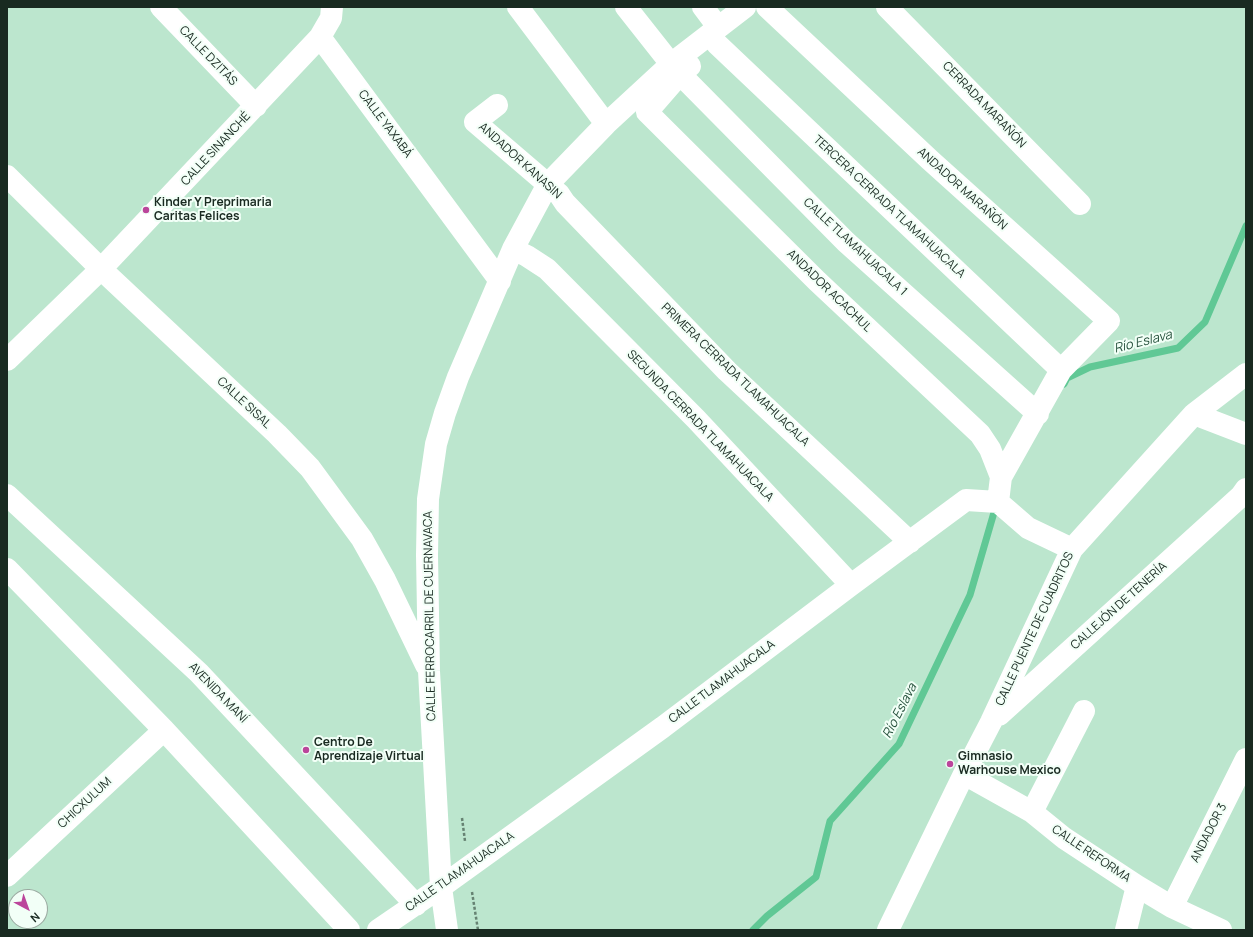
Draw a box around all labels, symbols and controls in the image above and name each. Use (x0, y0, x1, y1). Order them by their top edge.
street label: CALLE DZITÁS (176, 23, 240, 89)
street label: CERRADA MARAÑÓN (939, 59, 1029, 151)
street label: CALLE YAXABÁ (355, 87, 415, 161)
street label: CALLE SINANCHÉ (178, 109, 254, 189)
street label: ANDADOR KANASIN (476, 120, 564, 202)
street label: TERCERA CERRADA TLAMAHUACALA (810, 133, 968, 281)
street label: ANDADOR MARAÑÓN (914, 145, 1010, 233)
street label: CALLE TLAMAHUACALA 1 (800, 195, 910, 299)
place label: Kinder Y Preprimaria Caritas Felices (154, 196, 272, 224)
marker: Kinder Y Preprimaria Caritas Felices (141, 205, 151, 215)
street label: ANDADOR ACACHUL (784, 247, 874, 335)
street label: PRIMERA CERRADA TLAMAHUACALA (658, 300, 812, 450)
water label: Río Eslava (1112, 327, 1174, 357)
street label: SEGUNDA CERRADA TLAMAHUACALA (624, 347, 776, 505)
street label: CALLE SISAL (214, 374, 274, 432)
street label: CALLE FERROCARRIL DE CUERNAVACA (421, 511, 439, 721)
street label: CALLE PUENTE DE CUADRITOS (993, 550, 1077, 708)
street label: CALLEJÓN DE TENERÍA (1068, 559, 1170, 653)
street label: CALLE TLAMAHUACALA (666, 637, 778, 727)
street label: AVENIDA MANÍ (186, 660, 250, 726)
water label: Río Eslava (880, 681, 920, 741)
place label: Centro De Aprendizaje Virtual (314, 736, 424, 764)
marker: Centro De Aprendizaje Virtual (301, 745, 311, 755)
place label: Gimnasio Warhouse Mexico (958, 750, 1061, 778)
marker: Gimnasio Warhouse Mexico (945, 759, 955, 769)
street label: CHICXULUM (55, 774, 115, 832)
street label: ANDADOR 3 (1188, 801, 1230, 865)
street label: CALLE REFORMA (1049, 822, 1133, 886)
street label: CALLE TLAMAHUACALA (403, 829, 517, 915)
north arrow (8, 889, 48, 929)
text: N (28, 909, 43, 926)

